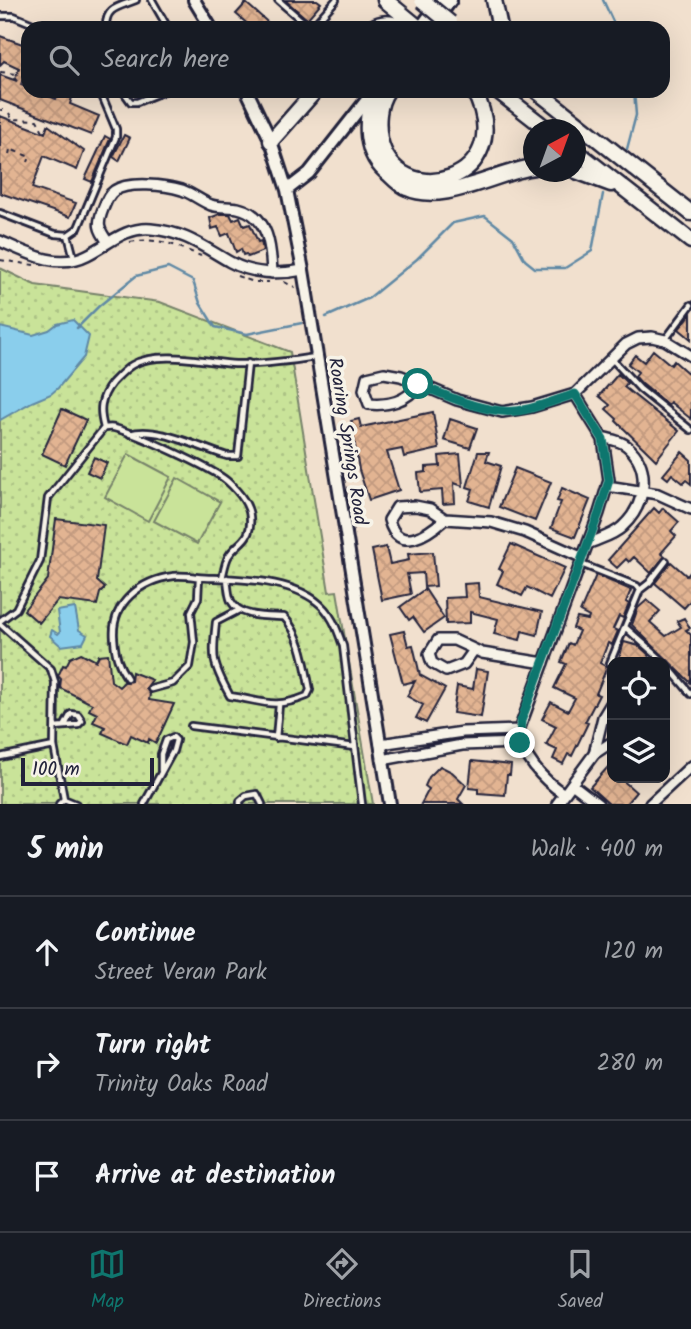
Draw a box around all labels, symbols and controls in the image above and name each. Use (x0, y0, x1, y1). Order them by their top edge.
search box (21, 21, 670, 98)
text: Search here (101, 39, 229, 81)
icon: search (45, 41, 83, 79)
north arrow (523, 119, 586, 182)
street label: Roaring Springs Road (319, 355, 375, 528)
route start (402, 368, 433, 399)
map controls (607, 657, 670, 783)
button: locate (607, 657, 670, 720)
button: layers (607, 720, 670, 783)
route end (504, 727, 535, 758)
scale bar (21, 755, 154, 787)
text: 100 m (32, 755, 80, 785)
text: 5 min (28, 826, 104, 874)
text: Walk · 400 m (531, 832, 663, 868)
text: Continue (95, 913, 196, 955)
icon: ahead (28, 933, 66, 971)
text: 120 m (603, 934, 663, 970)
text: Street Veran Park (95, 955, 267, 991)
text: Turn right (95, 1025, 211, 1067)
icon: right (28, 1045, 66, 1083)
text: 280 m (597, 1046, 663, 1082)
text: Trinity Oaks Road (95, 1067, 268, 1103)
text: Arrive at destination (95, 1155, 335, 1197)
icon: arrive (28, 1157, 66, 1195)
tab: Map (88, 1245, 126, 1317)
tab: Directions (303, 1245, 381, 1317)
tab: Saved (558, 1245, 603, 1317)

